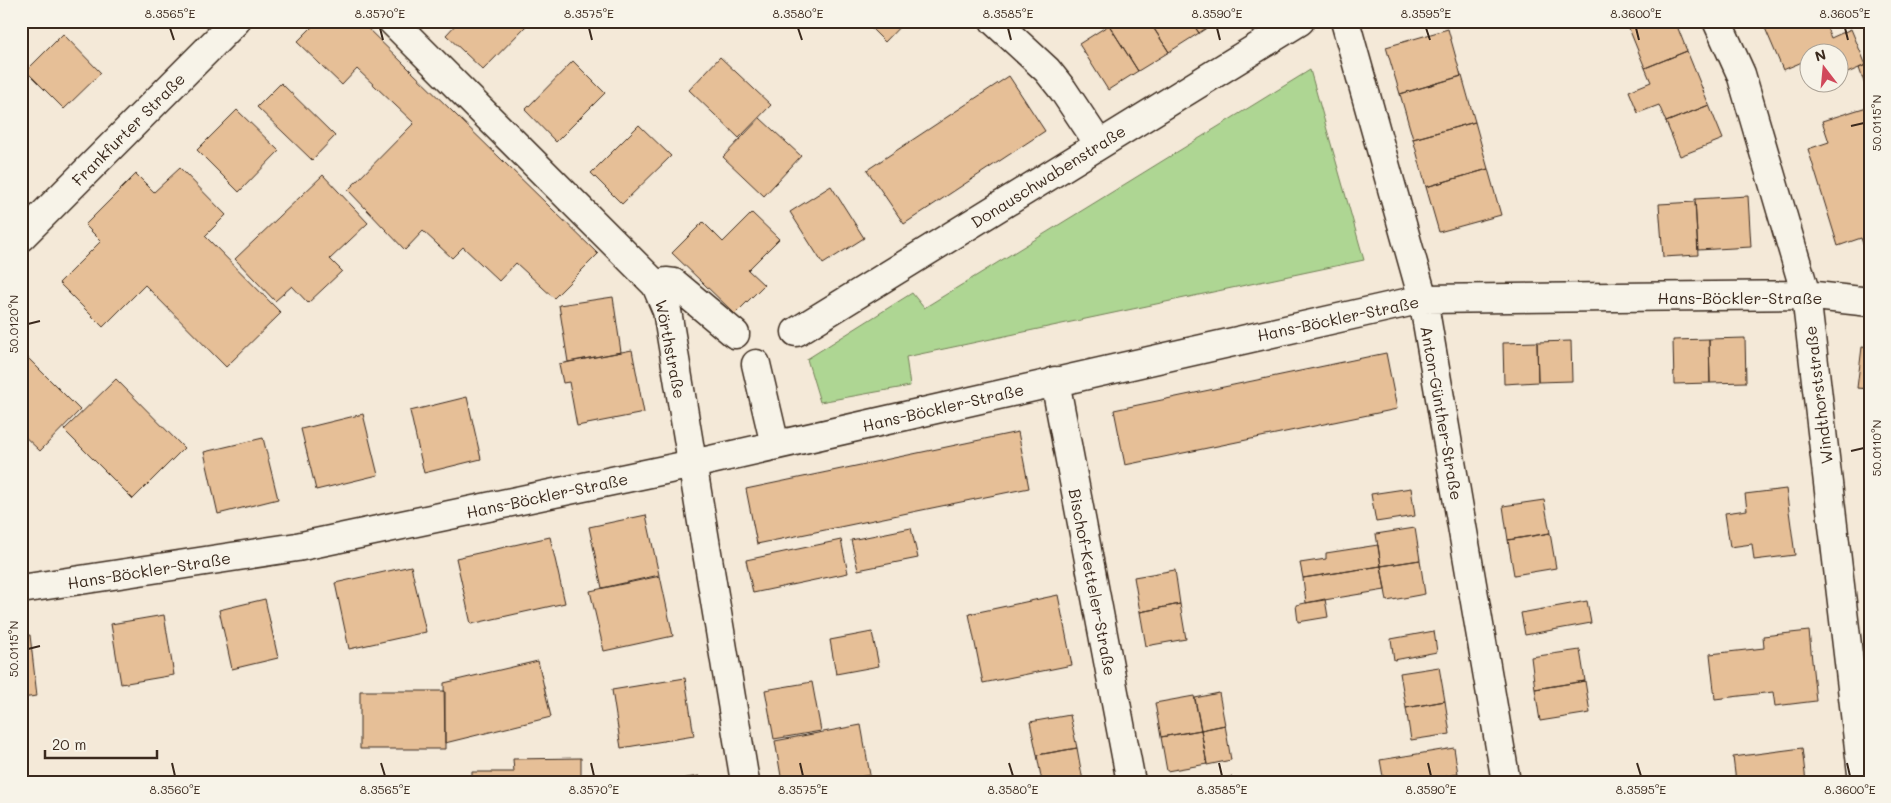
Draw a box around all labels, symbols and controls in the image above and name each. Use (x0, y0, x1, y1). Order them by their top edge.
text: 8.3565°E (145, 5, 195, 21)
text: 8.3570°E (355, 5, 405, 21)
text: 8.3575°E (564, 5, 614, 21)
text: 8.3580°E (772, 5, 824, 21)
text: 8.3585°E (983, 5, 1033, 21)
text: 8.3590°E (1192, 5, 1243, 21)
text: 8.3595°E (1401, 5, 1451, 21)
text: 8.3600°E (1610, 5, 1662, 21)
text: 8.3605°E (1820, 5, 1871, 21)
north arrow (1798, 42, 1848, 92)
text: N (1813, 44, 1828, 66)
street label: Frankfurter Straße (67, 68, 189, 190)
text: 50.0115°N (1868, 95, 1884, 151)
street label: Donauschwabenstraße (967, 120, 1129, 232)
street label: Hans-Böckler-Straße (1658, 287, 1822, 308)
street label: Hans-Böckler-Straße (1255, 291, 1421, 345)
text: 50.0120°N (5, 295, 21, 353)
street label: Wörthstraße (651, 298, 691, 400)
street label: Anton-Günther-Straße (1416, 324, 1468, 502)
street label: Windthorststraße (1799, 325, 1837, 465)
street label: Hans-Böckler-Straße (860, 378, 1026, 436)
text: 50.0110°N (1868, 420, 1884, 476)
street label: Hans-Böckler-Straße (464, 468, 630, 522)
street label: Bischof-Ketteler-Straße (1065, 487, 1121, 677)
street label: Hans-Böckler-Straße (66, 547, 232, 593)
text: 50.0115°N (5, 621, 21, 677)
scale bar (45, 728, 158, 760)
text: 20 m (52, 734, 86, 754)
text: 8.3560°E (150, 781, 201, 797)
text: 8.3565°E (360, 781, 410, 797)
text: 8.3570°E (569, 781, 619, 797)
text: 8.3575°E (778, 781, 828, 797)
text: 8.3580°E (987, 781, 1039, 797)
text: 8.3585°E (1197, 781, 1247, 797)
text: 8.3590°E (1406, 781, 1457, 797)
text: 8.3595°E (1616, 781, 1666, 797)
text: 8.3600°E (1824, 781, 1876, 797)

